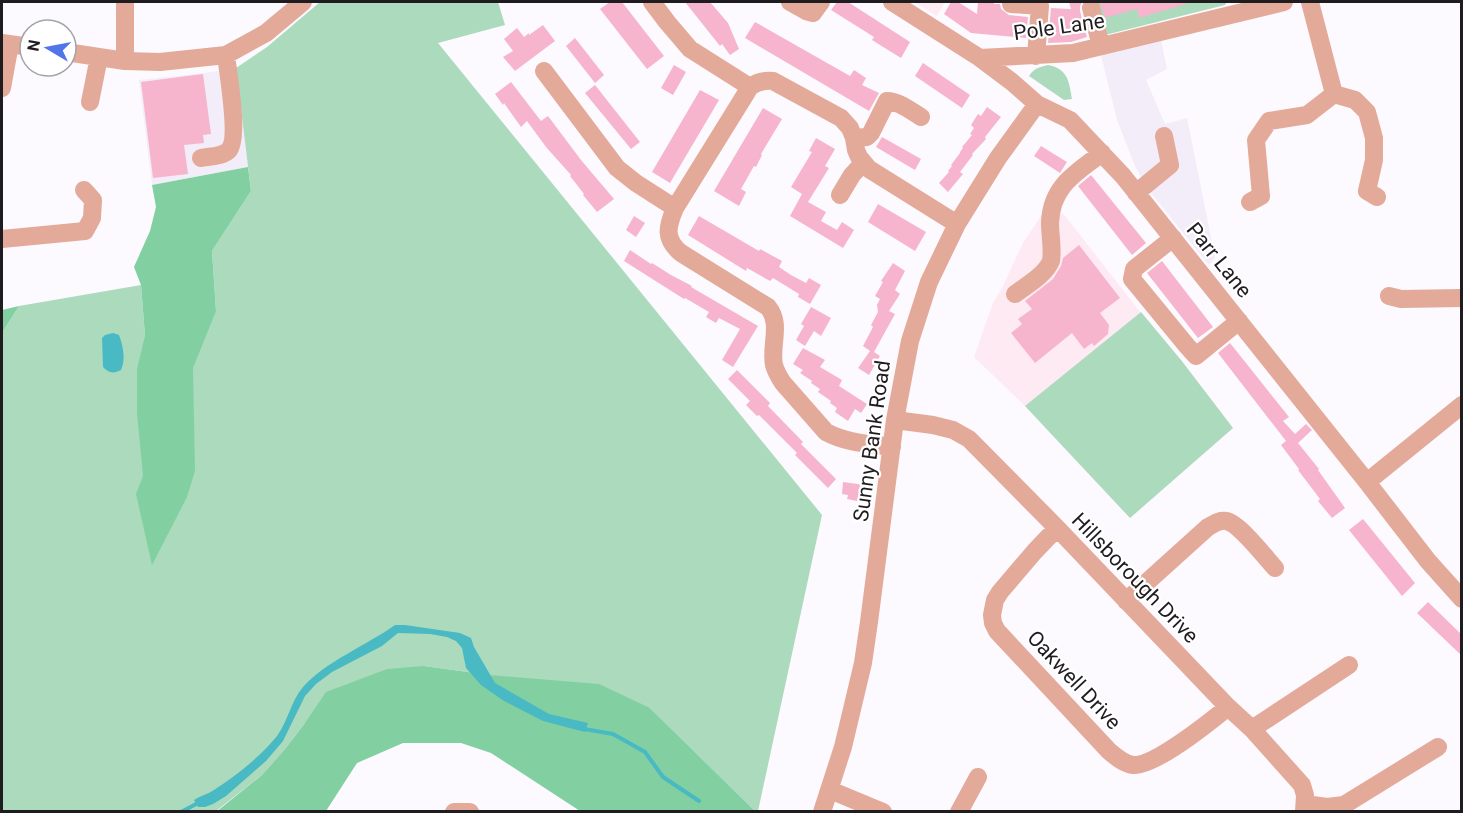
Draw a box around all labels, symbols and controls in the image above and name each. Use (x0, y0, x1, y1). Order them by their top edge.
street label: Pole Lane (1012, 9, 1106, 45)
north arrow (18, 18, 78, 78)
text: N (23, 38, 44, 53)
street label: Parr Lane (1182, 218, 1256, 302)
street label: Sunny Bank Road (849, 359, 895, 523)
street label: Hillsborough Drive (1067, 508, 1203, 648)
street label: Oakwell Drive (1022, 626, 1126, 734)

